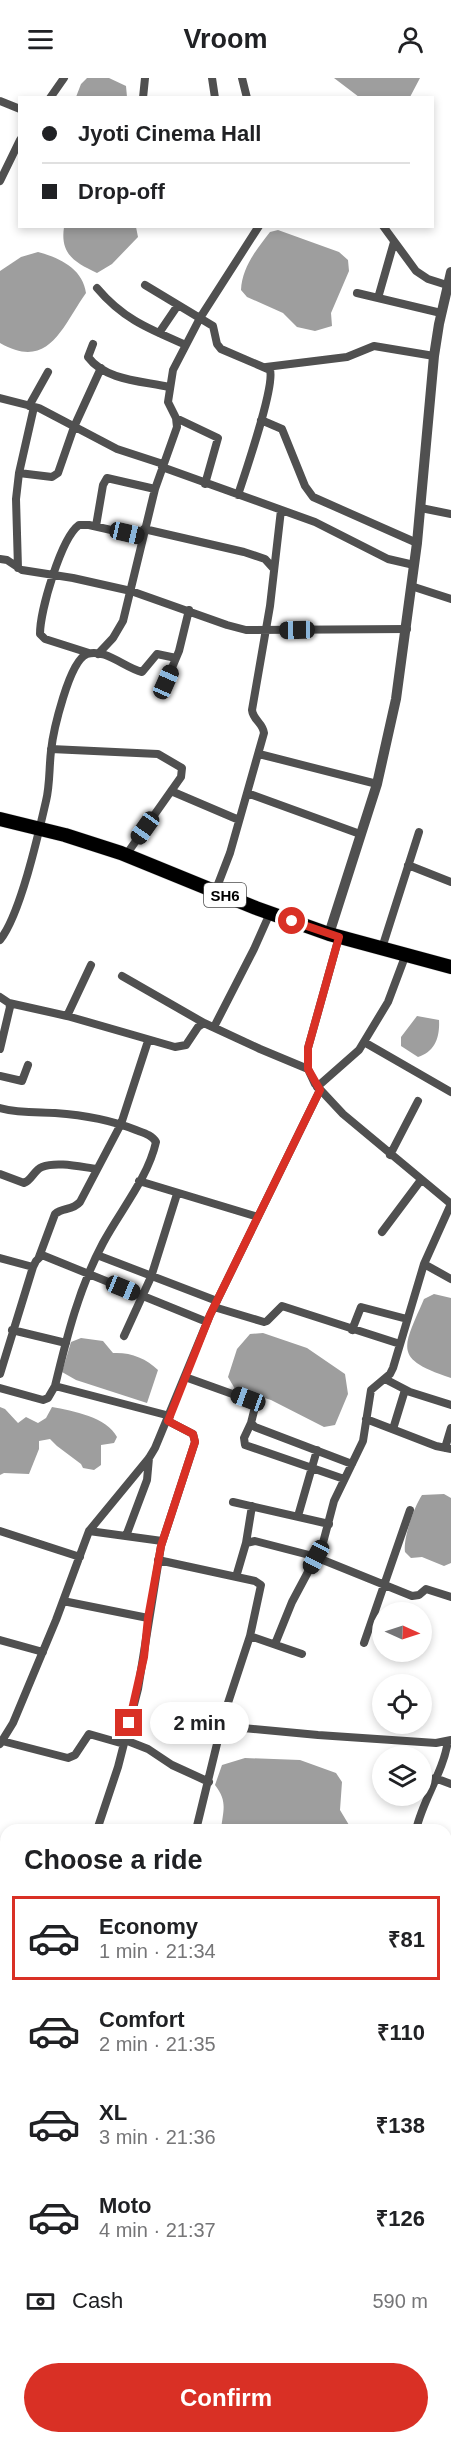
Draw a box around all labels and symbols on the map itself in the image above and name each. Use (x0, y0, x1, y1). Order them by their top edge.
car (107, 520, 147, 546)
car (279, 621, 315, 639)
car (150, 662, 182, 702)
car (127, 808, 163, 848)
road number: SH6 (204, 883, 246, 907)
route start (278, 907, 305, 934)
car (103, 1273, 143, 1303)
car (228, 1384, 268, 1414)
car (300, 1537, 332, 1577)
north arrow (372, 1602, 432, 1662)
callout: 2 min (150, 1702, 249, 1744)
route end (115, 1709, 142, 1736)

